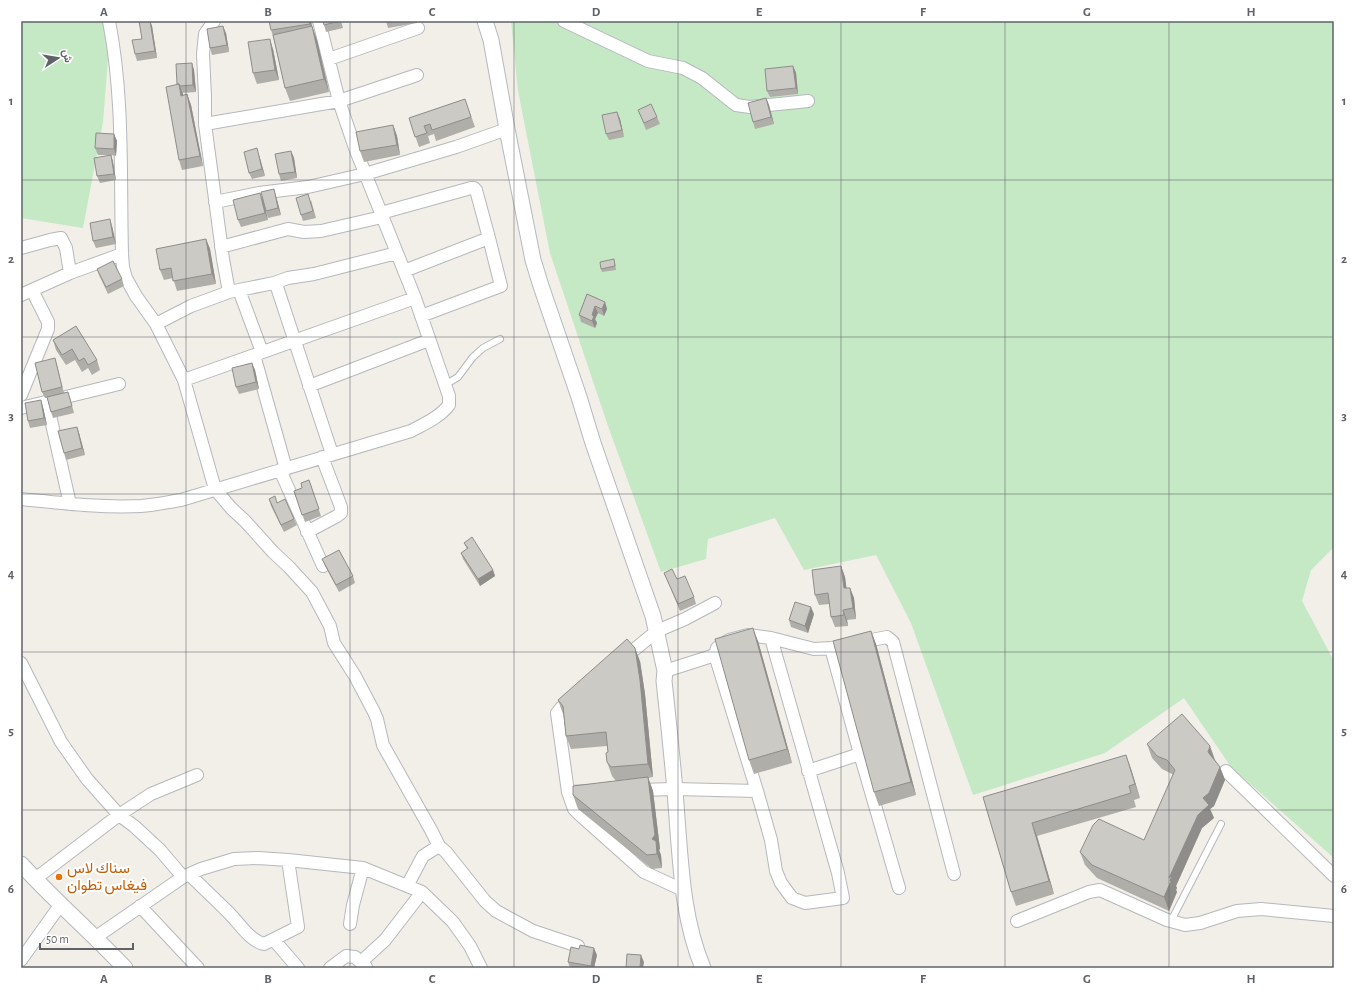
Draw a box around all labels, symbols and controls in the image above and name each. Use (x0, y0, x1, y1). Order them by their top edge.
text: A (100, 6, 108, 19)
text: B (264, 6, 272, 19)
text: C (429, 6, 436, 19)
text: D (592, 6, 601, 19)
text: E (756, 6, 763, 19)
text: F (920, 6, 927, 19)
text: G (1083, 6, 1091, 19)
text: H (1246, 6, 1256, 19)
north arrow (38, 38, 78, 78)
text: ش (60, 48, 74, 64)
text: 1 (9, 95, 13, 108)
text: 1 (1342, 95, 1346, 108)
text: 2 (8, 253, 14, 266)
text: 2 (1341, 253, 1347, 266)
text: 3 (8, 410, 14, 423)
text: 3 (1341, 410, 1347, 423)
text: 4 (8, 568, 15, 581)
text: 4 (1341, 568, 1348, 581)
text: 5 (8, 725, 14, 738)
text: 5 (1341, 725, 1347, 738)
place label: سناك لاس فيغاس تطوان (67, 861, 147, 895)
marker: سناك لاس فيغاس تطوان (54, 872, 64, 882)
text: 6 (8, 883, 14, 896)
text: 6 (1341, 883, 1347, 896)
scale bar (40, 925, 133, 951)
text: 50 m (46, 933, 69, 945)
text: A (100, 973, 108, 986)
text: B (264, 973, 272, 986)
text: C (429, 973, 436, 986)
text: D (592, 973, 601, 986)
text: E (756, 973, 763, 986)
text: F (920, 973, 927, 986)
text: G (1083, 973, 1091, 986)
text: H (1246, 973, 1256, 986)

